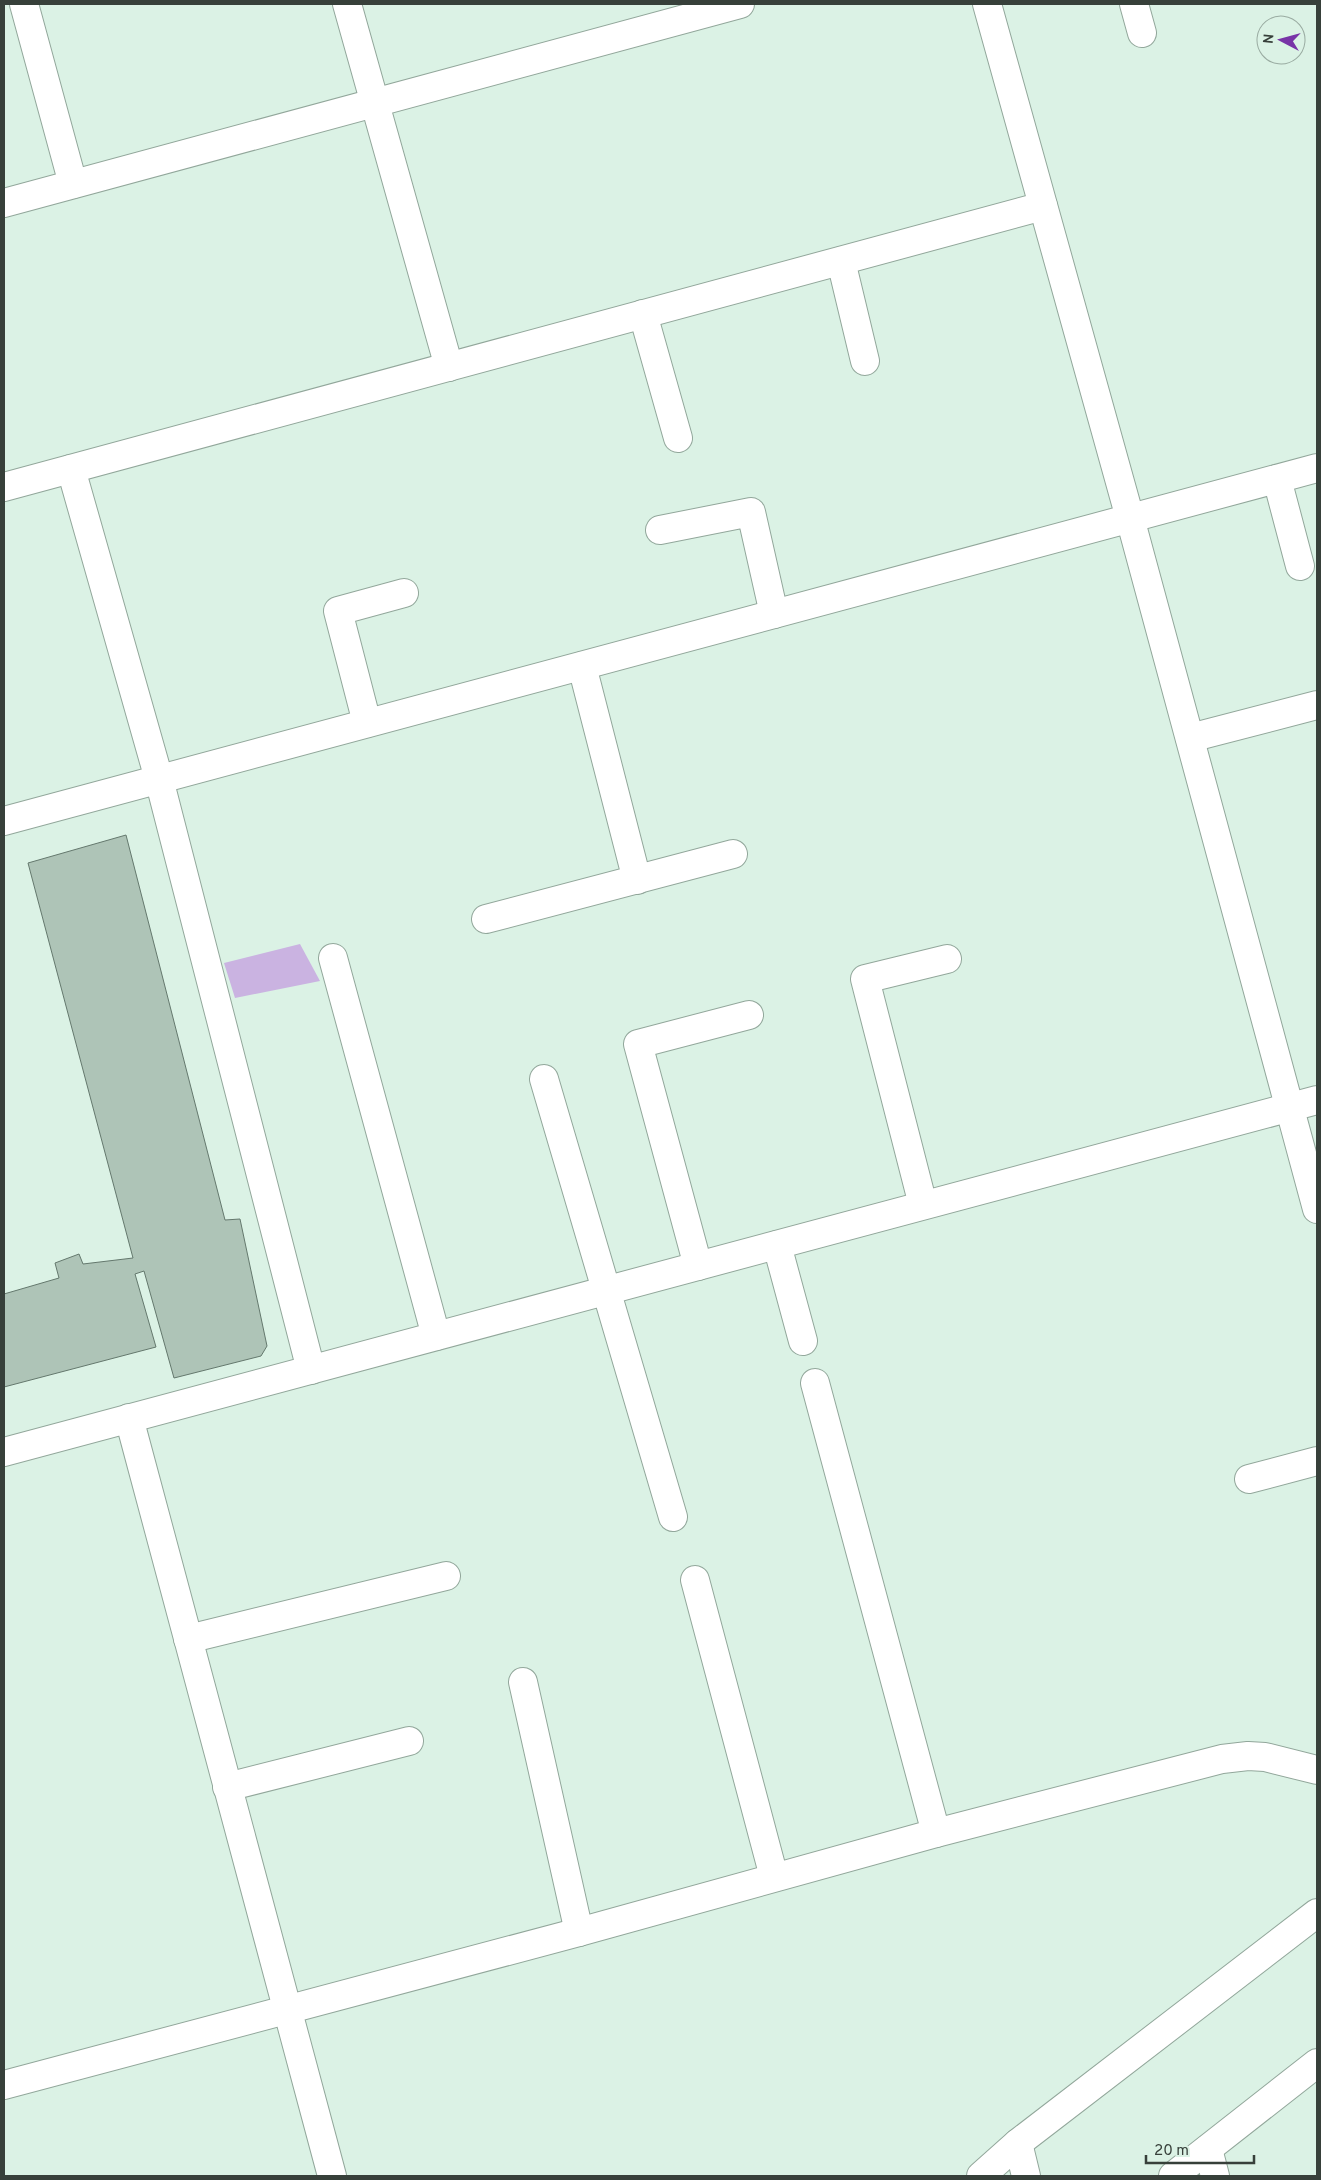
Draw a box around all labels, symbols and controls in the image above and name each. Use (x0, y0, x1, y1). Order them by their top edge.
north arrow (1256, 15, 1306, 65)
text: N (1261, 33, 1279, 45)
scale bar (1146, 2132, 1254, 2164)
text: 20 m (1154, 2142, 1189, 2161)

